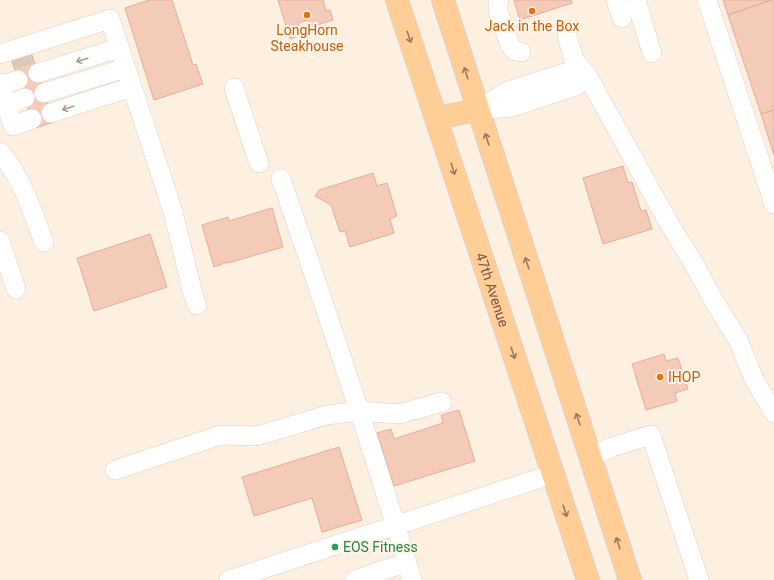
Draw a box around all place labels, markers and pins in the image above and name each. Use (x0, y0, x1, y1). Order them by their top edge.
marker: Jack in the Box (527, 6, 537, 16)
marker: LongHorn Steakhouse (302, 10, 312, 20)
place label: Jack in the Box (485, 18, 579, 34)
place label: LongHorn Steakhouse (270, 22, 344, 54)
place label: IHOP (668, 369, 700, 385)
marker: IHOP (655, 372, 665, 382)
place label: EOS Fitness (343, 539, 418, 555)
marker: EOS Fitness (330, 542, 340, 552)

